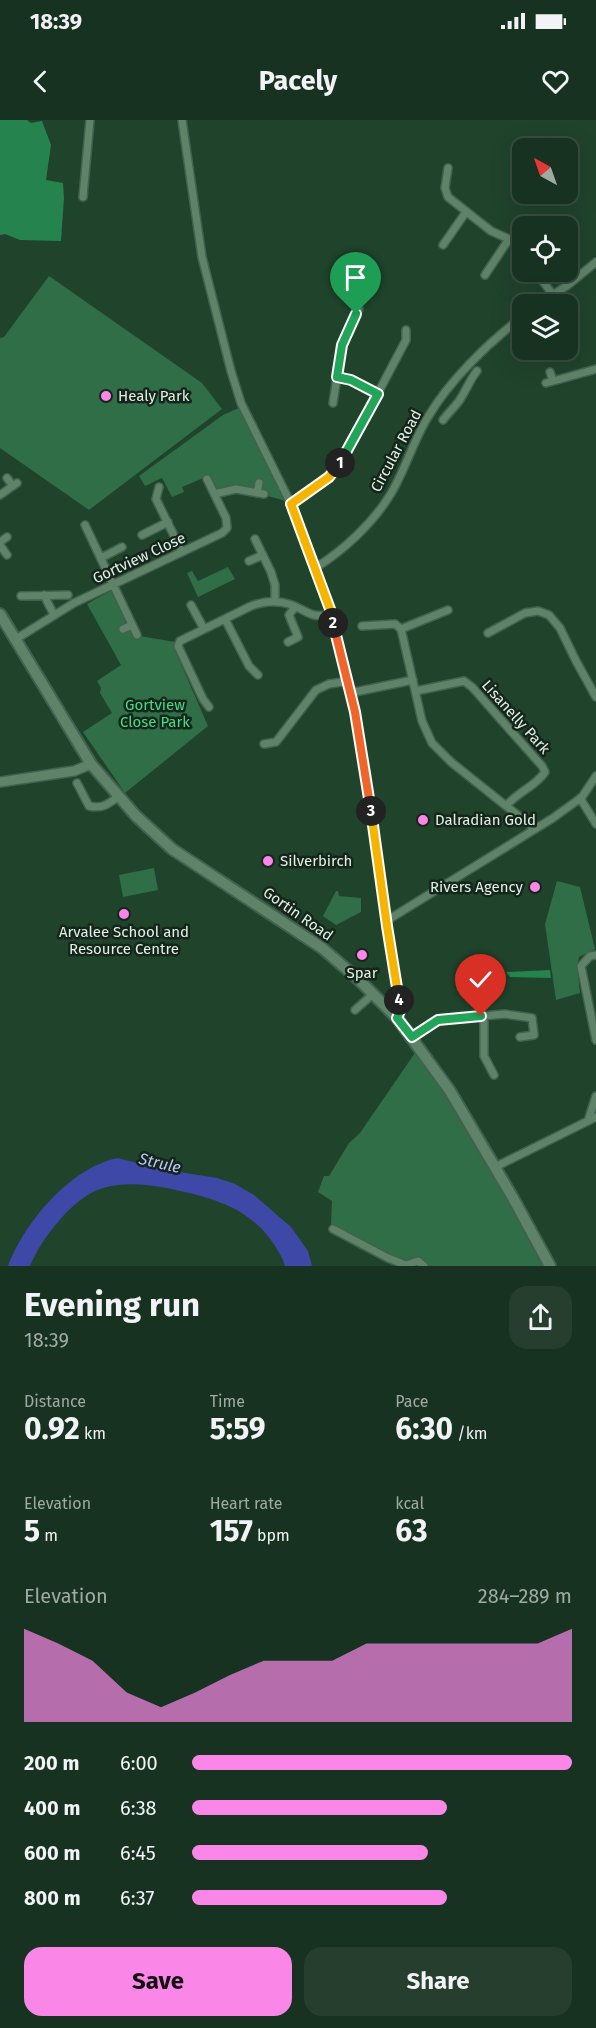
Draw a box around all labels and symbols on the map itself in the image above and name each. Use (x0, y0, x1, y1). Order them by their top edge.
north arrow (512, 138, 578, 204)
pin (330, 252, 381, 314)
place label: Healy Park (118, 387, 190, 405)
marker: Healy Park (99, 389, 113, 403)
street label: Circular Road (367, 407, 425, 495)
pin: 1 (325, 448, 355, 478)
street label: Gortview Close (90, 529, 188, 587)
pin: 2 (318, 608, 348, 638)
street label: Lisanelly Park (478, 676, 554, 758)
park label: Gortview Close Park (120, 696, 190, 731)
pin: 3 (356, 796, 386, 826)
place label: Dalradian Gold (435, 811, 536, 829)
marker: Dalradian Gold (416, 813, 430, 827)
place label: Silverbirch (280, 852, 352, 870)
marker: Silverbirch (261, 854, 275, 868)
place label: Rivers Agency (430, 878, 524, 896)
marker: Rivers Agency (528, 880, 542, 894)
street label: Gortin Road (260, 883, 336, 945)
marker: Arvalee School and Resource Centre (117, 907, 131, 921)
place label: Arvalee School and Resource Centre (59, 923, 189, 958)
marker: Spar (355, 948, 369, 962)
pin (455, 954, 506, 1016)
place label: Spar (347, 964, 378, 982)
pin: 4 (384, 985, 414, 1015)
water label: Strule (136, 1149, 183, 1177)

